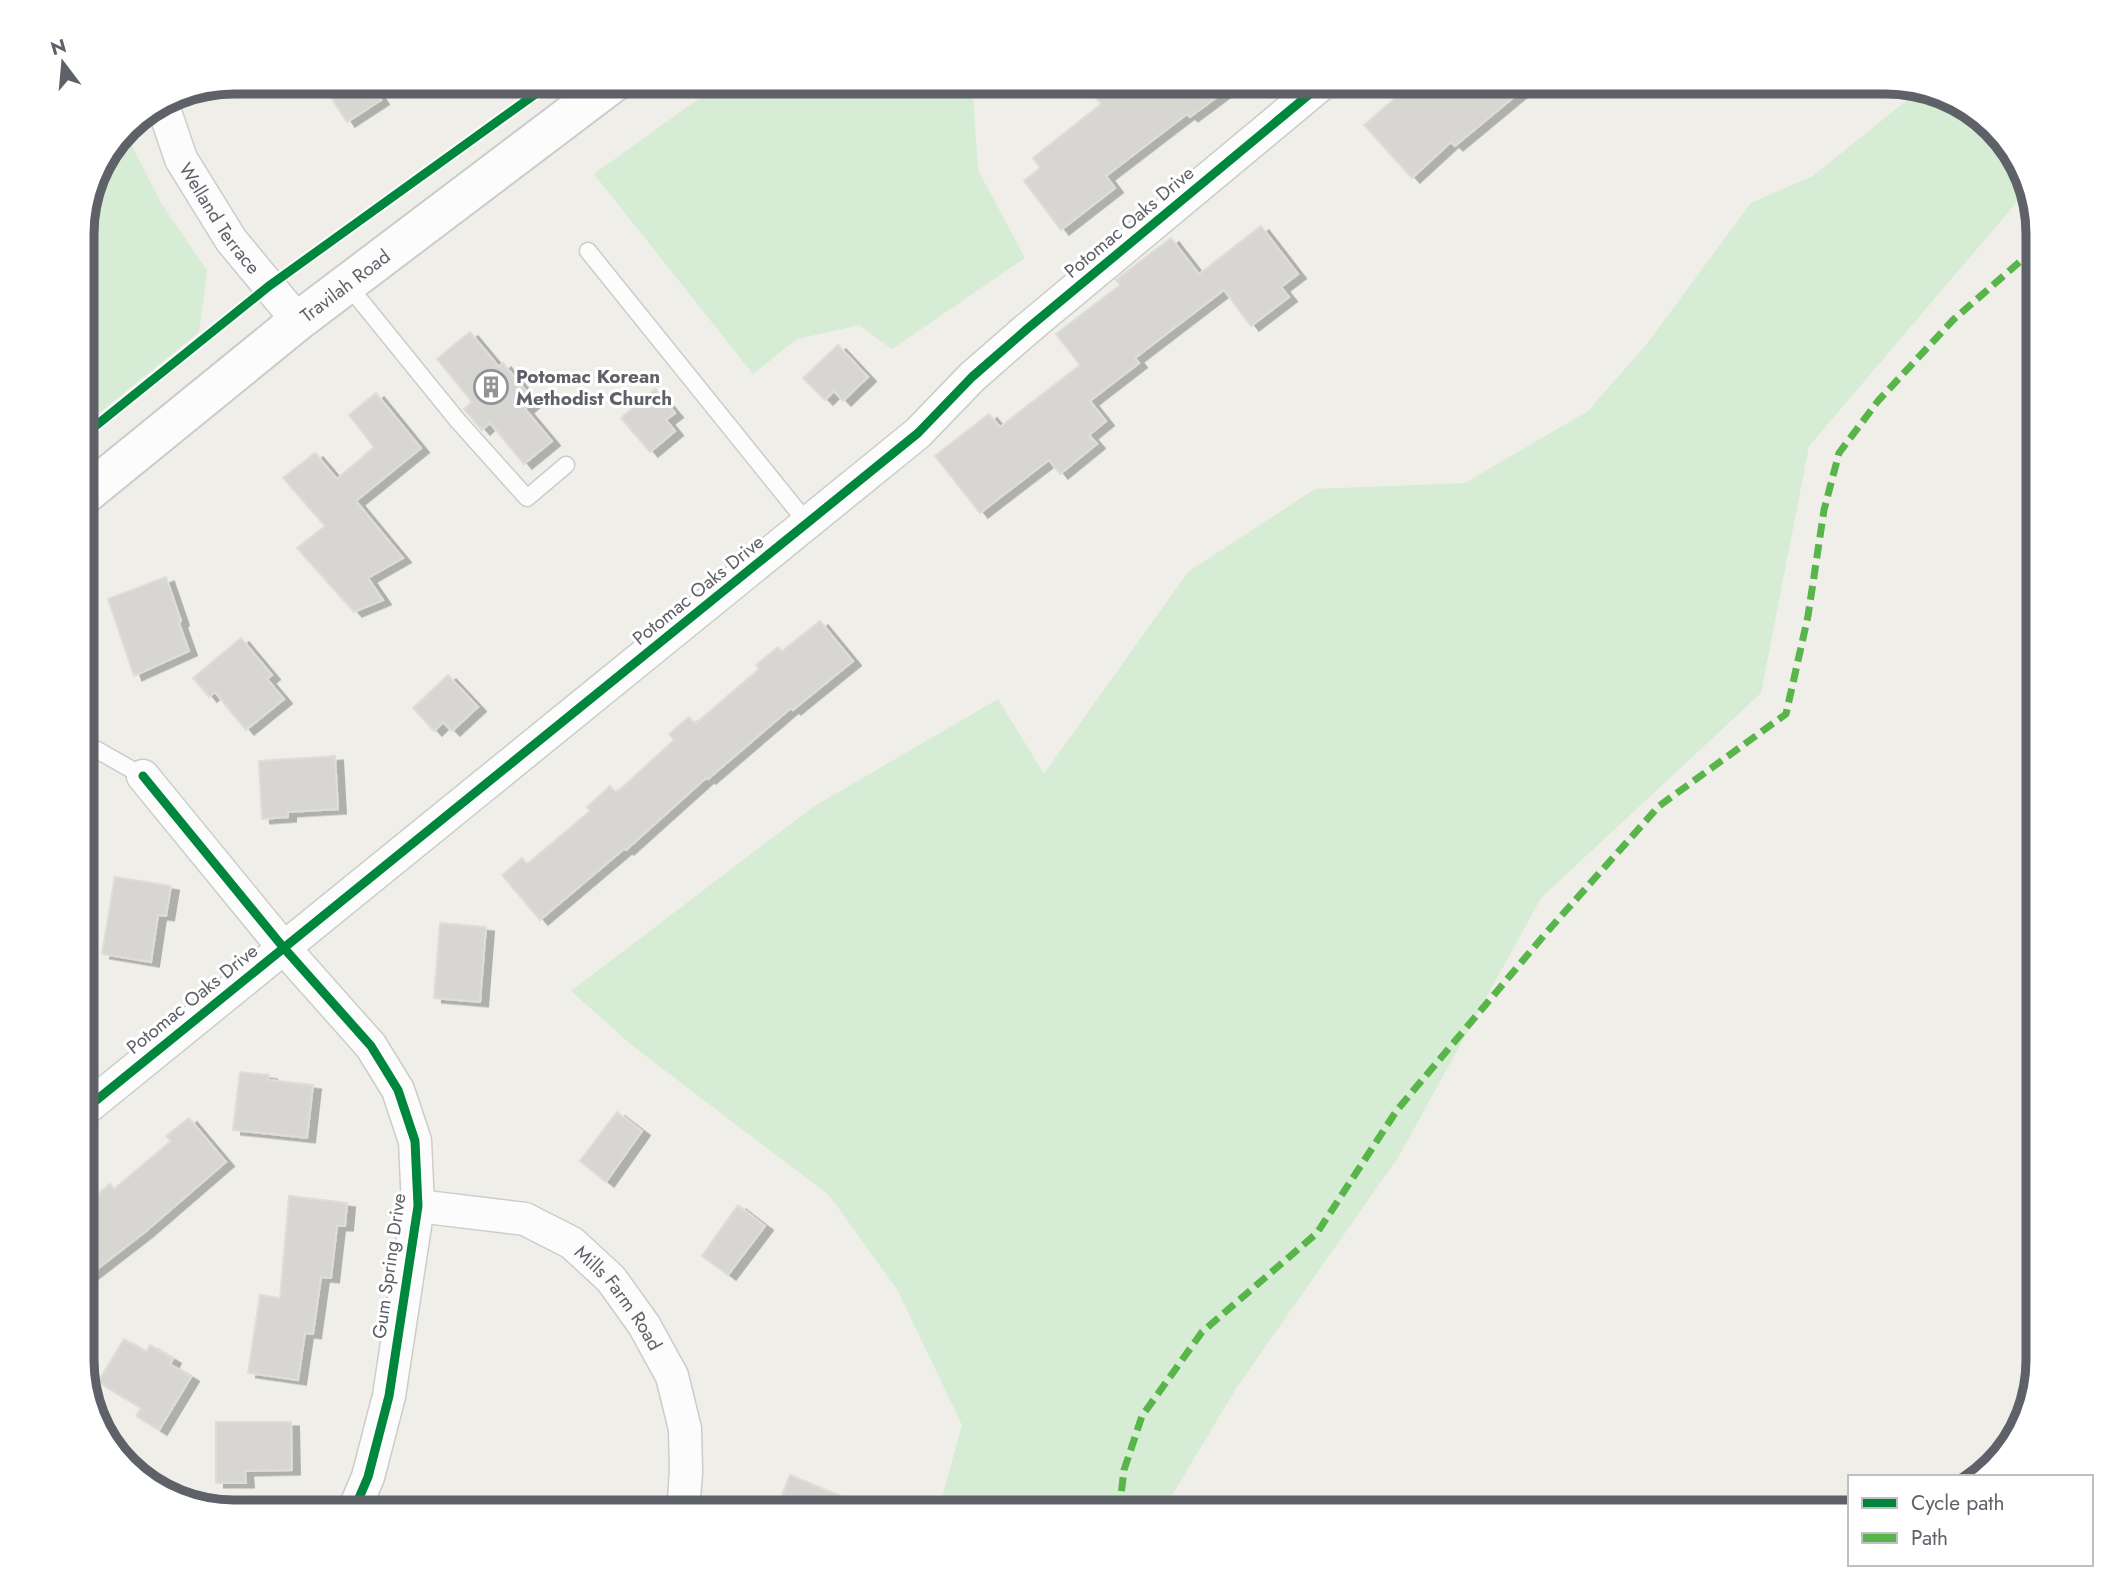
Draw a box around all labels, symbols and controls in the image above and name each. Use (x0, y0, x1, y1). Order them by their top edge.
north arrow (28, 28, 98, 98)
text: N (47, 32, 69, 62)
street label: Welland Terrace (173, 157, 267, 280)
street label: Potomac Oaks Drive (1058, 159, 1200, 284)
street label: Travilah Road (294, 243, 395, 328)
place label: Potomac Korean Methodist Church (516, 363, 672, 412)
building icon: Potomac Korean Methodist Church (472, 368, 510, 406)
street label: Potomac Oaks Drive (627, 528, 770, 651)
street label: Potomac Oaks Drive (121, 937, 264, 1060)
street label: Gum Spring Drive (365, 1191, 413, 1341)
street label: Mills Farm Road (569, 1239, 669, 1355)
legend (1848, 1475, 2093, 1566)
text: Cycle path (1911, 1488, 2004, 1518)
text: Path (1911, 1523, 1948, 1553)

